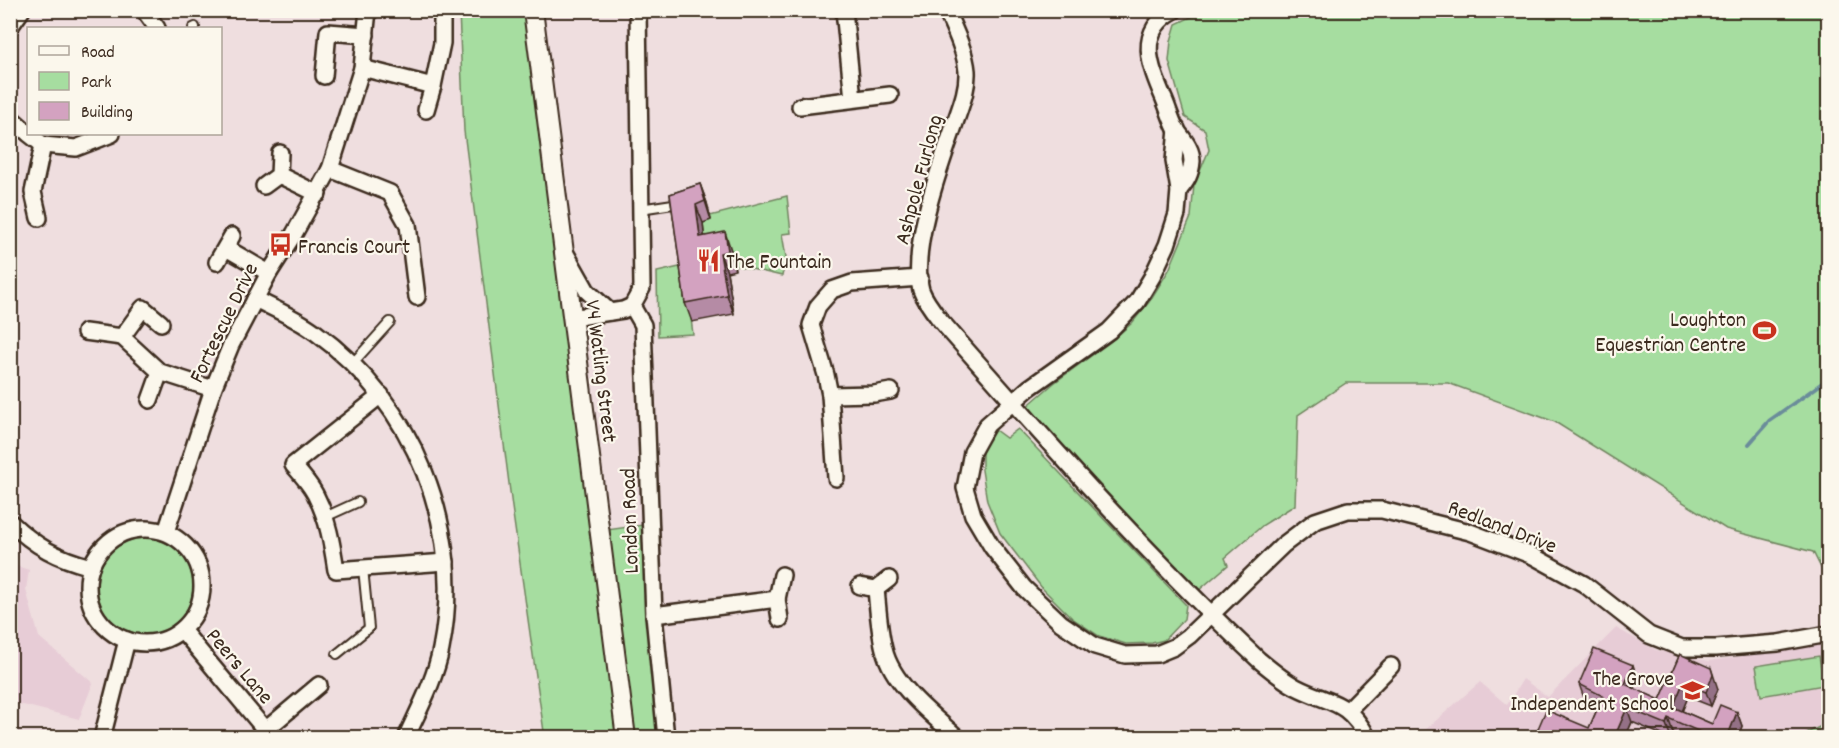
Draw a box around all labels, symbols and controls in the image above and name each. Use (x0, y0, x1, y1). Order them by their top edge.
legend (27, 27, 222, 135)
text: Road (81, 41, 115, 66)
text: Park (81, 71, 112, 96)
text: Building (81, 101, 133, 126)
street label: Ashpole Furlong (888, 111, 953, 248)
bus stop icon: Francis Court (267, 232, 293, 258)
place label: Francis Court (298, 233, 410, 264)
restaurant icon: The Fountain (695, 247, 721, 273)
place label: The Fountain (726, 248, 831, 279)
street label: Fortescue Drive (183, 258, 268, 389)
street label: V4 Watling Street (575, 298, 624, 444)
place label: Loughton Equestrian Centre (1595, 306, 1746, 362)
sports icon: Loughton Equestrian Centre (1751, 318, 1777, 344)
street label: London Road (614, 468, 649, 574)
street label: Redland Drive (1443, 493, 1561, 563)
street label: Peers Lane (197, 622, 279, 712)
place label: The Grove Independent School (1510, 665, 1674, 721)
school or university icon: The Grove Independent School (1679, 677, 1705, 703)

